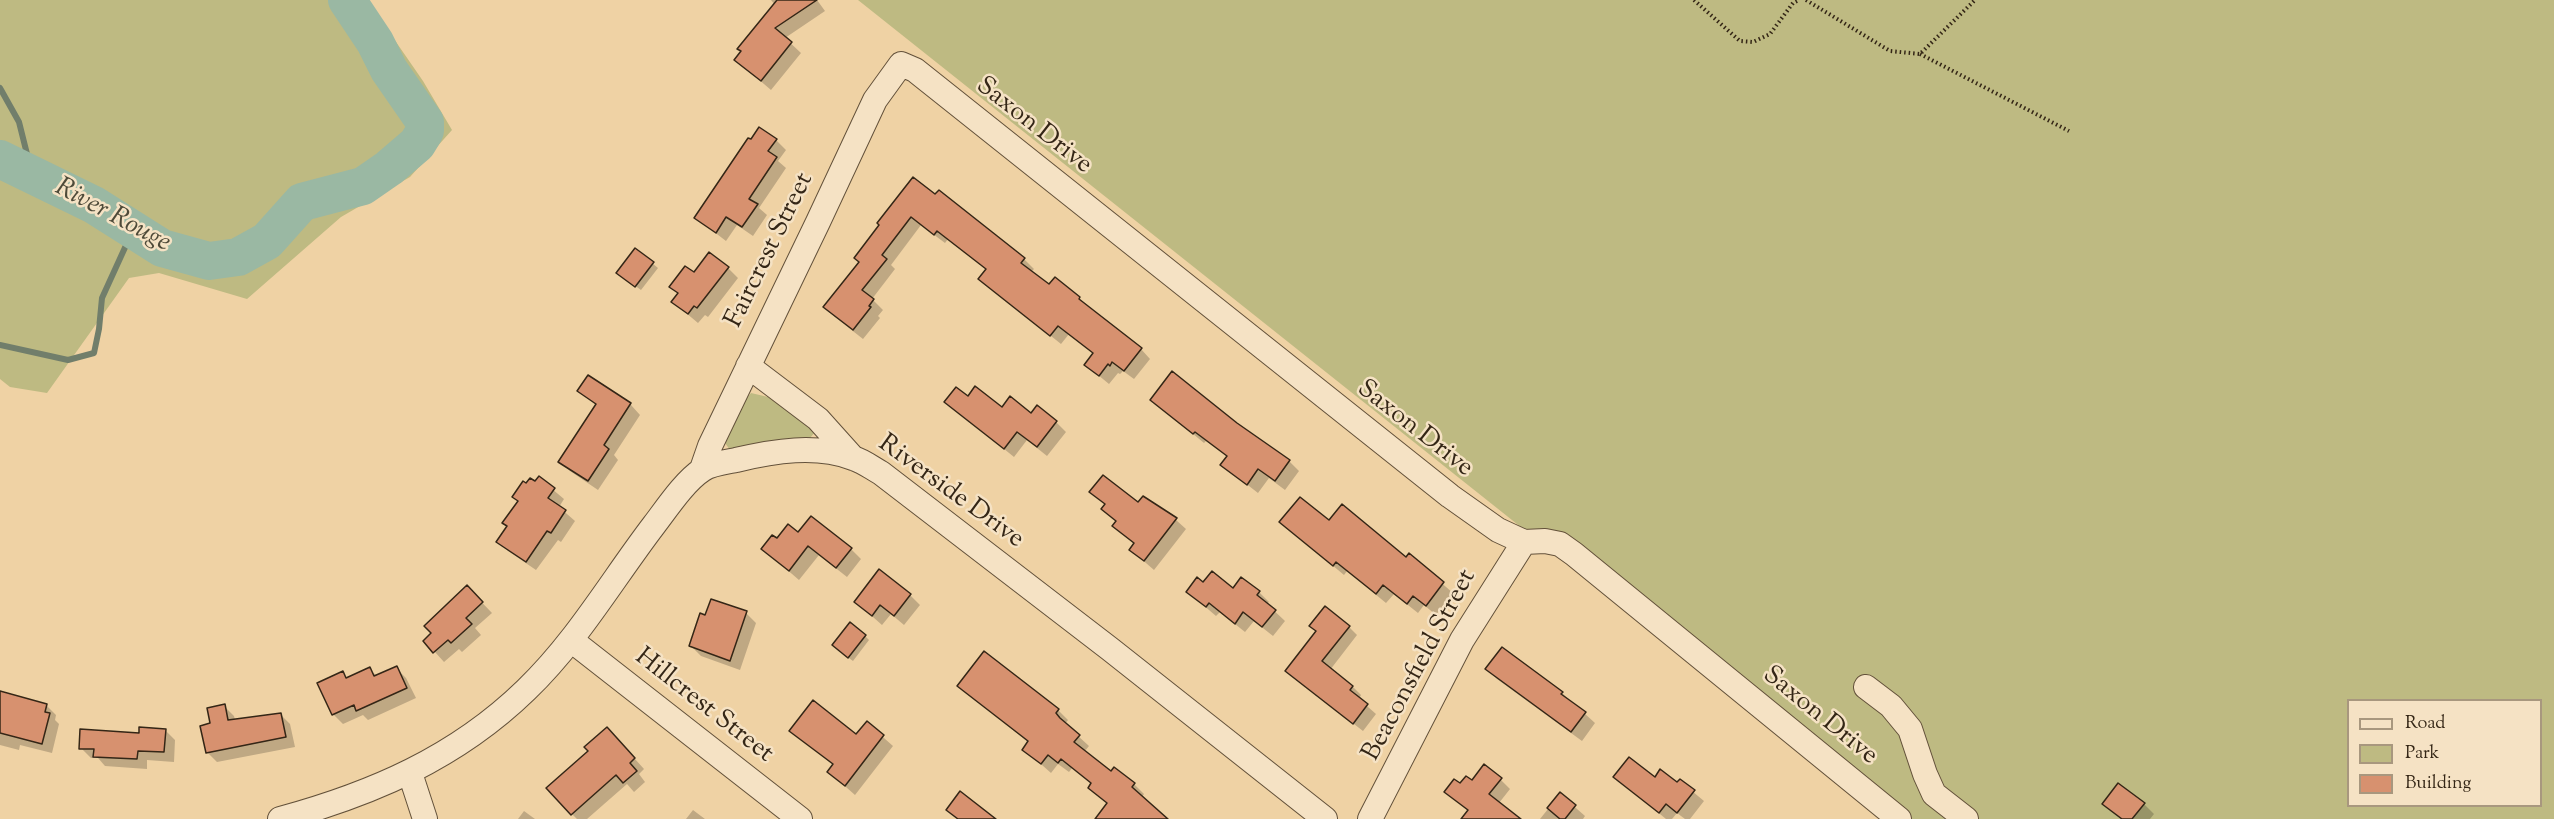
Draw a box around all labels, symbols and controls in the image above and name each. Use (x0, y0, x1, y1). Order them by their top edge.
street label: Saxon Drive (969, 72, 1097, 182)
street label: Faircrest Street (720, 168, 822, 334)
water label: River Rouge (49, 173, 175, 261)
street label: Saxon Drive (1350, 375, 1478, 485)
street label: Riverside Drive (871, 430, 1029, 556)
street label: Beaconsfield Street (1357, 565, 1485, 767)
street label: Hillcrest Street (627, 643, 779, 771)
street label: Saxon Drive (1755, 661, 1883, 773)
legend (2347, 699, 2542, 807)
text: Road (2405, 711, 2445, 737)
text: Park (2405, 741, 2439, 767)
text: Building (2405, 771, 2471, 797)

